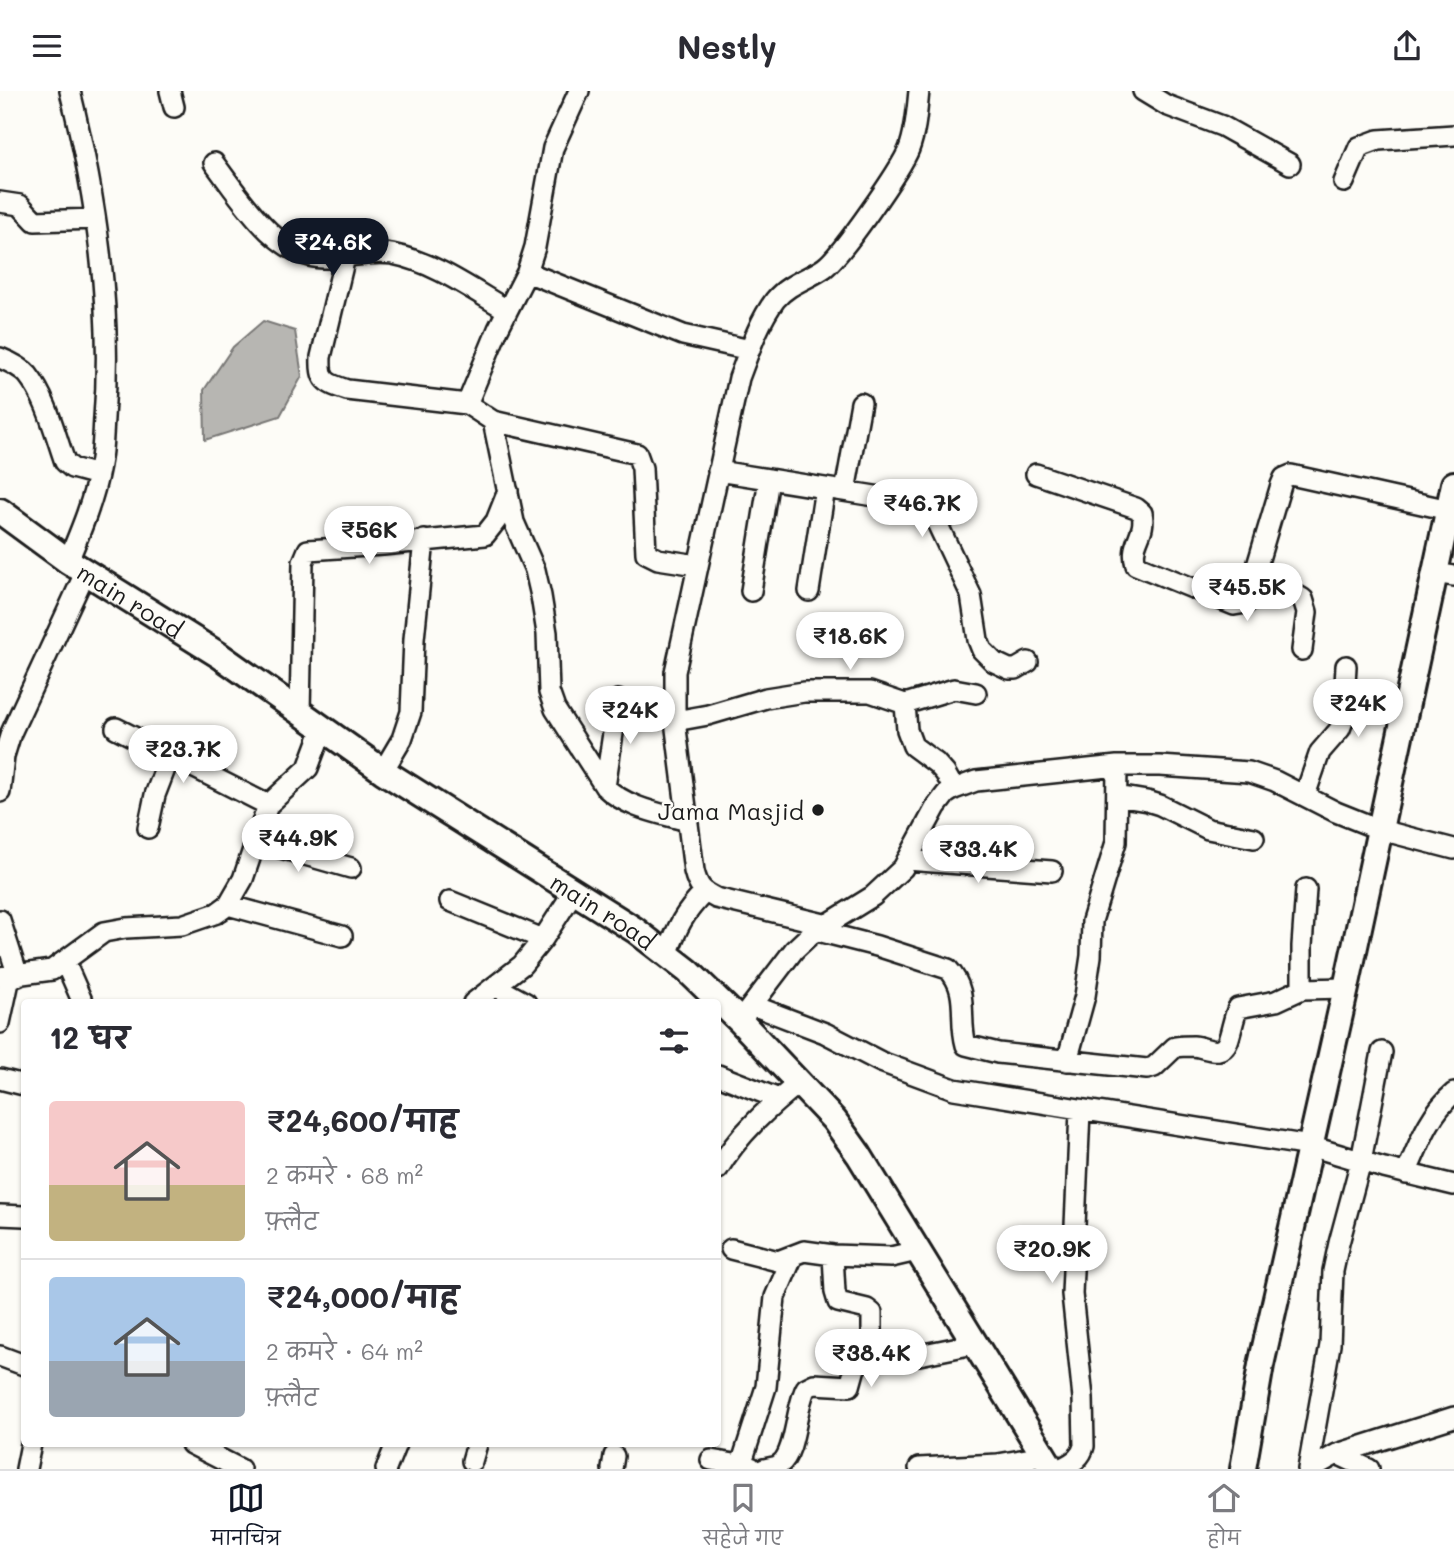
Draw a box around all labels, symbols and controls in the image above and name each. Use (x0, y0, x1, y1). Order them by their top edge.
text: Nestly (677, 25, 777, 67)
icon: menu (28, 27, 66, 65)
icon: share (1388, 27, 1426, 65)
pin: ₹24.6K (276, 219, 390, 278)
text: ₹24.6K (294, 226, 372, 256)
pin: ₹46.7K (865, 479, 979, 539)
text: ₹46.7K (883, 487, 961, 517)
pin: ₹56K (328, 507, 410, 566)
text: ₹56K (340, 514, 398, 544)
street label: main road (72, 555, 189, 644)
pin: ₹45.5K (1190, 563, 1304, 623)
text: ₹45.5K (1208, 571, 1286, 601)
pin: ₹18.6K (793, 613, 907, 672)
text: ₹18.6K (812, 620, 888, 650)
pin: ₹24K (1317, 679, 1399, 739)
pin: ₹24K (589, 687, 671, 746)
text: ₹24K (1329, 687, 1387, 717)
text: ₹24K (601, 694, 659, 724)
pin: ₹23.7K (126, 725, 240, 785)
text: ₹23.7K (145, 733, 221, 763)
place label: Jama Masjid (658, 795, 804, 826)
marker: Jama Masjid (810, 802, 826, 818)
pin: ₹44.9K (241, 815, 355, 874)
text: ₹44.9K (258, 822, 338, 852)
pin: ₹33.4K (921, 825, 1035, 885)
text: ₹33.4K (938, 833, 1018, 863)
street label: main road (545, 865, 662, 956)
text: 12 घर (49, 1017, 130, 1057)
icon: filters (655, 1022, 693, 1060)
text: ₹24,600/माह (266, 1100, 458, 1140)
icon: home (105, 1129, 189, 1213)
text: 2 कमरे · 68 m² (266, 1160, 423, 1190)
text: फ़्लैट (266, 1206, 318, 1236)
pin: ₹20.9K (995, 1225, 1109, 1285)
text: ₹20.9K (1013, 1233, 1091, 1263)
text: ₹24,000/माह (266, 1276, 459, 1316)
icon: home (105, 1305, 189, 1389)
pin: ₹38.4K (814, 1329, 928, 1389)
text: 2 कमरे · 64 m² (266, 1336, 423, 1366)
text: ₹38.4K (831, 1337, 911, 1367)
text: फ़्लैट (266, 1382, 318, 1412)
tab: मानचित्र (211, 1479, 281, 1559)
tab: सहेजे गए (703, 1479, 783, 1559)
tab: होम (1205, 1479, 1243, 1559)

